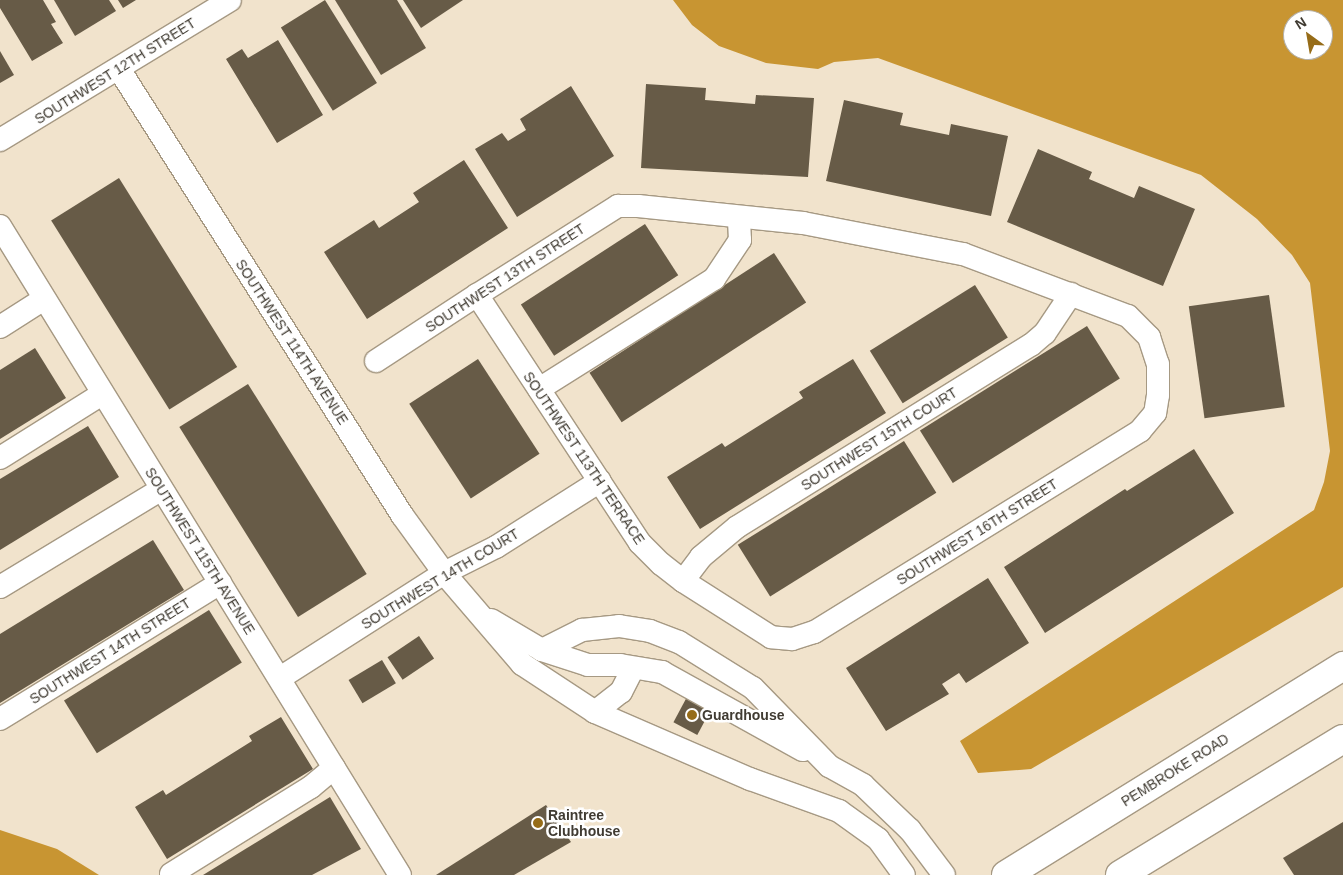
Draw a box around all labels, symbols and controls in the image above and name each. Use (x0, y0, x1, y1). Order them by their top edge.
north arrow (1283, 10, 1333, 60)
street label: SOUTHWEST 12TH STREET (31, 14, 199, 128)
text: N (1292, 14, 1309, 33)
street label: SOUTHWEST 13TH STREET (422, 220, 588, 336)
street label: SOUTHWEST 114TH AVENUE (232, 256, 352, 428)
street label: SOUTHWEST 113TH TERRACE (520, 368, 648, 548)
street label: SOUTHWEST 15TH COURT (798, 384, 960, 494)
street label: SOUTHWEST 115TH AVENUE (141, 464, 259, 638)
street label: SOUTHWEST 16TH STREET (893, 475, 1061, 589)
street label: SOUTHWEST 14TH COURT (358, 525, 522, 633)
street label: SOUTHWEST 14TH STREET (26, 594, 194, 708)
place label: Guardhouse (702, 707, 784, 723)
marker: Guardhouse (686, 709, 698, 721)
street label: PEMBROKE ROAD (1118, 730, 1232, 810)
place label: Raintree Clubhouse (548, 807, 620, 840)
marker: Raintree Clubhouse (532, 817, 544, 829)

